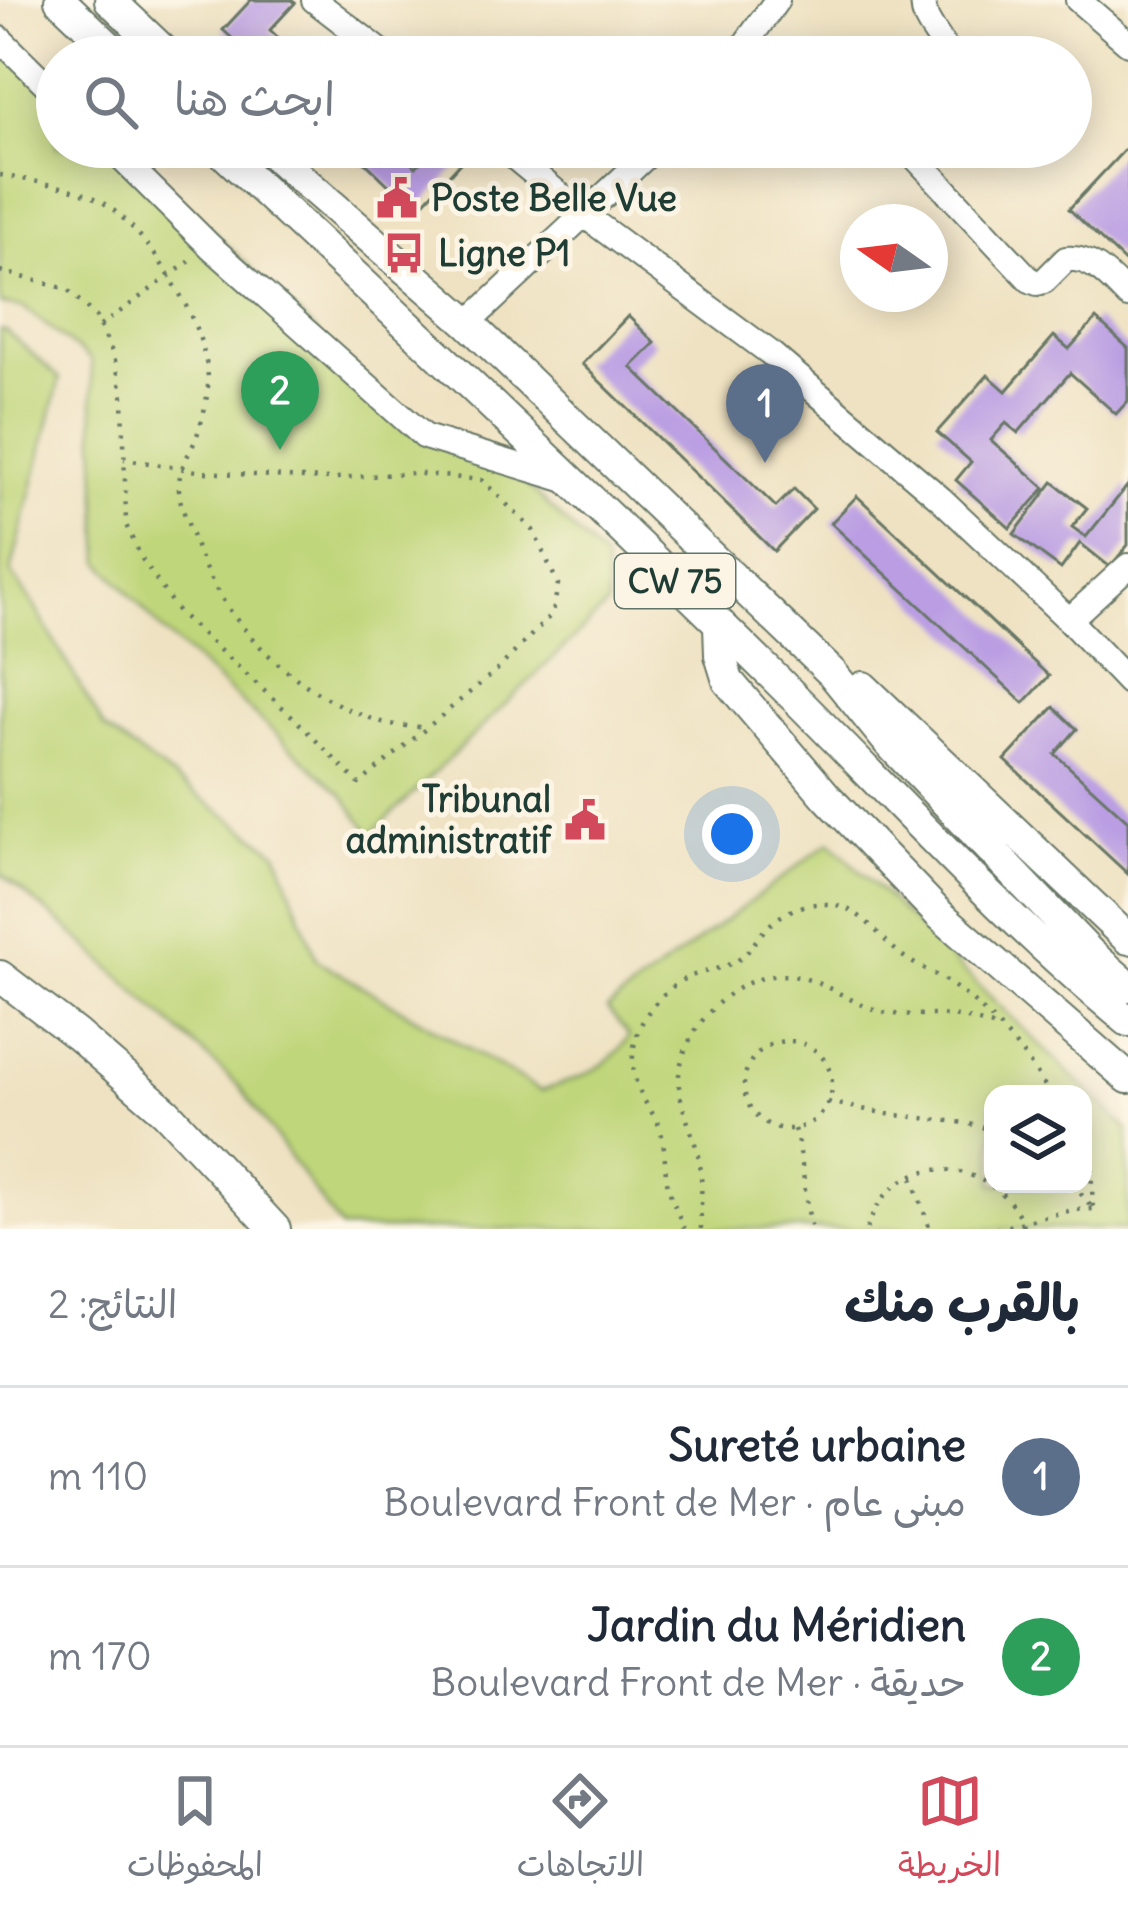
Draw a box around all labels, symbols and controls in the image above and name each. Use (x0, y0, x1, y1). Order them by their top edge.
search box (36, 36, 1092, 168)
icon: search (78, 69, 144, 135)
text: ابحث هنا (174, 71, 335, 127)
public building icon: Poste Belle Vue (374, 175, 420, 221)
place label: Poste Belle Vue (431, 176, 677, 221)
north arrow (840, 204, 948, 312)
bus stop icon: Ligne P1 (381, 230, 427, 276)
place label: Ligne P1 (438, 231, 570, 276)
pin: 2 (241, 351, 319, 450)
pin: 1 (726, 364, 804, 463)
road number: CW 75 (615, 554, 735, 608)
place label: Tribunal administratif (346, 777, 552, 863)
public building icon: Tribunal administratif (562, 797, 608, 843)
your location (702, 804, 762, 864)
map controls (984, 1085, 1092, 1193)
button: layers (984, 1085, 1092, 1193)
text: بالقرب منك (844, 1271, 1080, 1335)
text: النتائج: 2 (48, 1280, 177, 1329)
text: Sureté urbaine (668, 1417, 966, 1473)
text: 110 m (48, 1452, 148, 1501)
text: 1 (1033, 1452, 1049, 1501)
text: مبنى عام · Boulevard Front de Mer (383, 1478, 966, 1527)
text: Jardin du Méridien (587, 1597, 966, 1653)
text: 170 m (48, 1632, 152, 1681)
text: 2 (1030, 1632, 1052, 1681)
text: حديقة · Boulevard Front de Mer (431, 1658, 966, 1707)
tab: المحفوظات (127, 1768, 263, 1894)
tab: الاتجاهات (517, 1768, 644, 1894)
tab: الخريطة (898, 1768, 1001, 1894)

